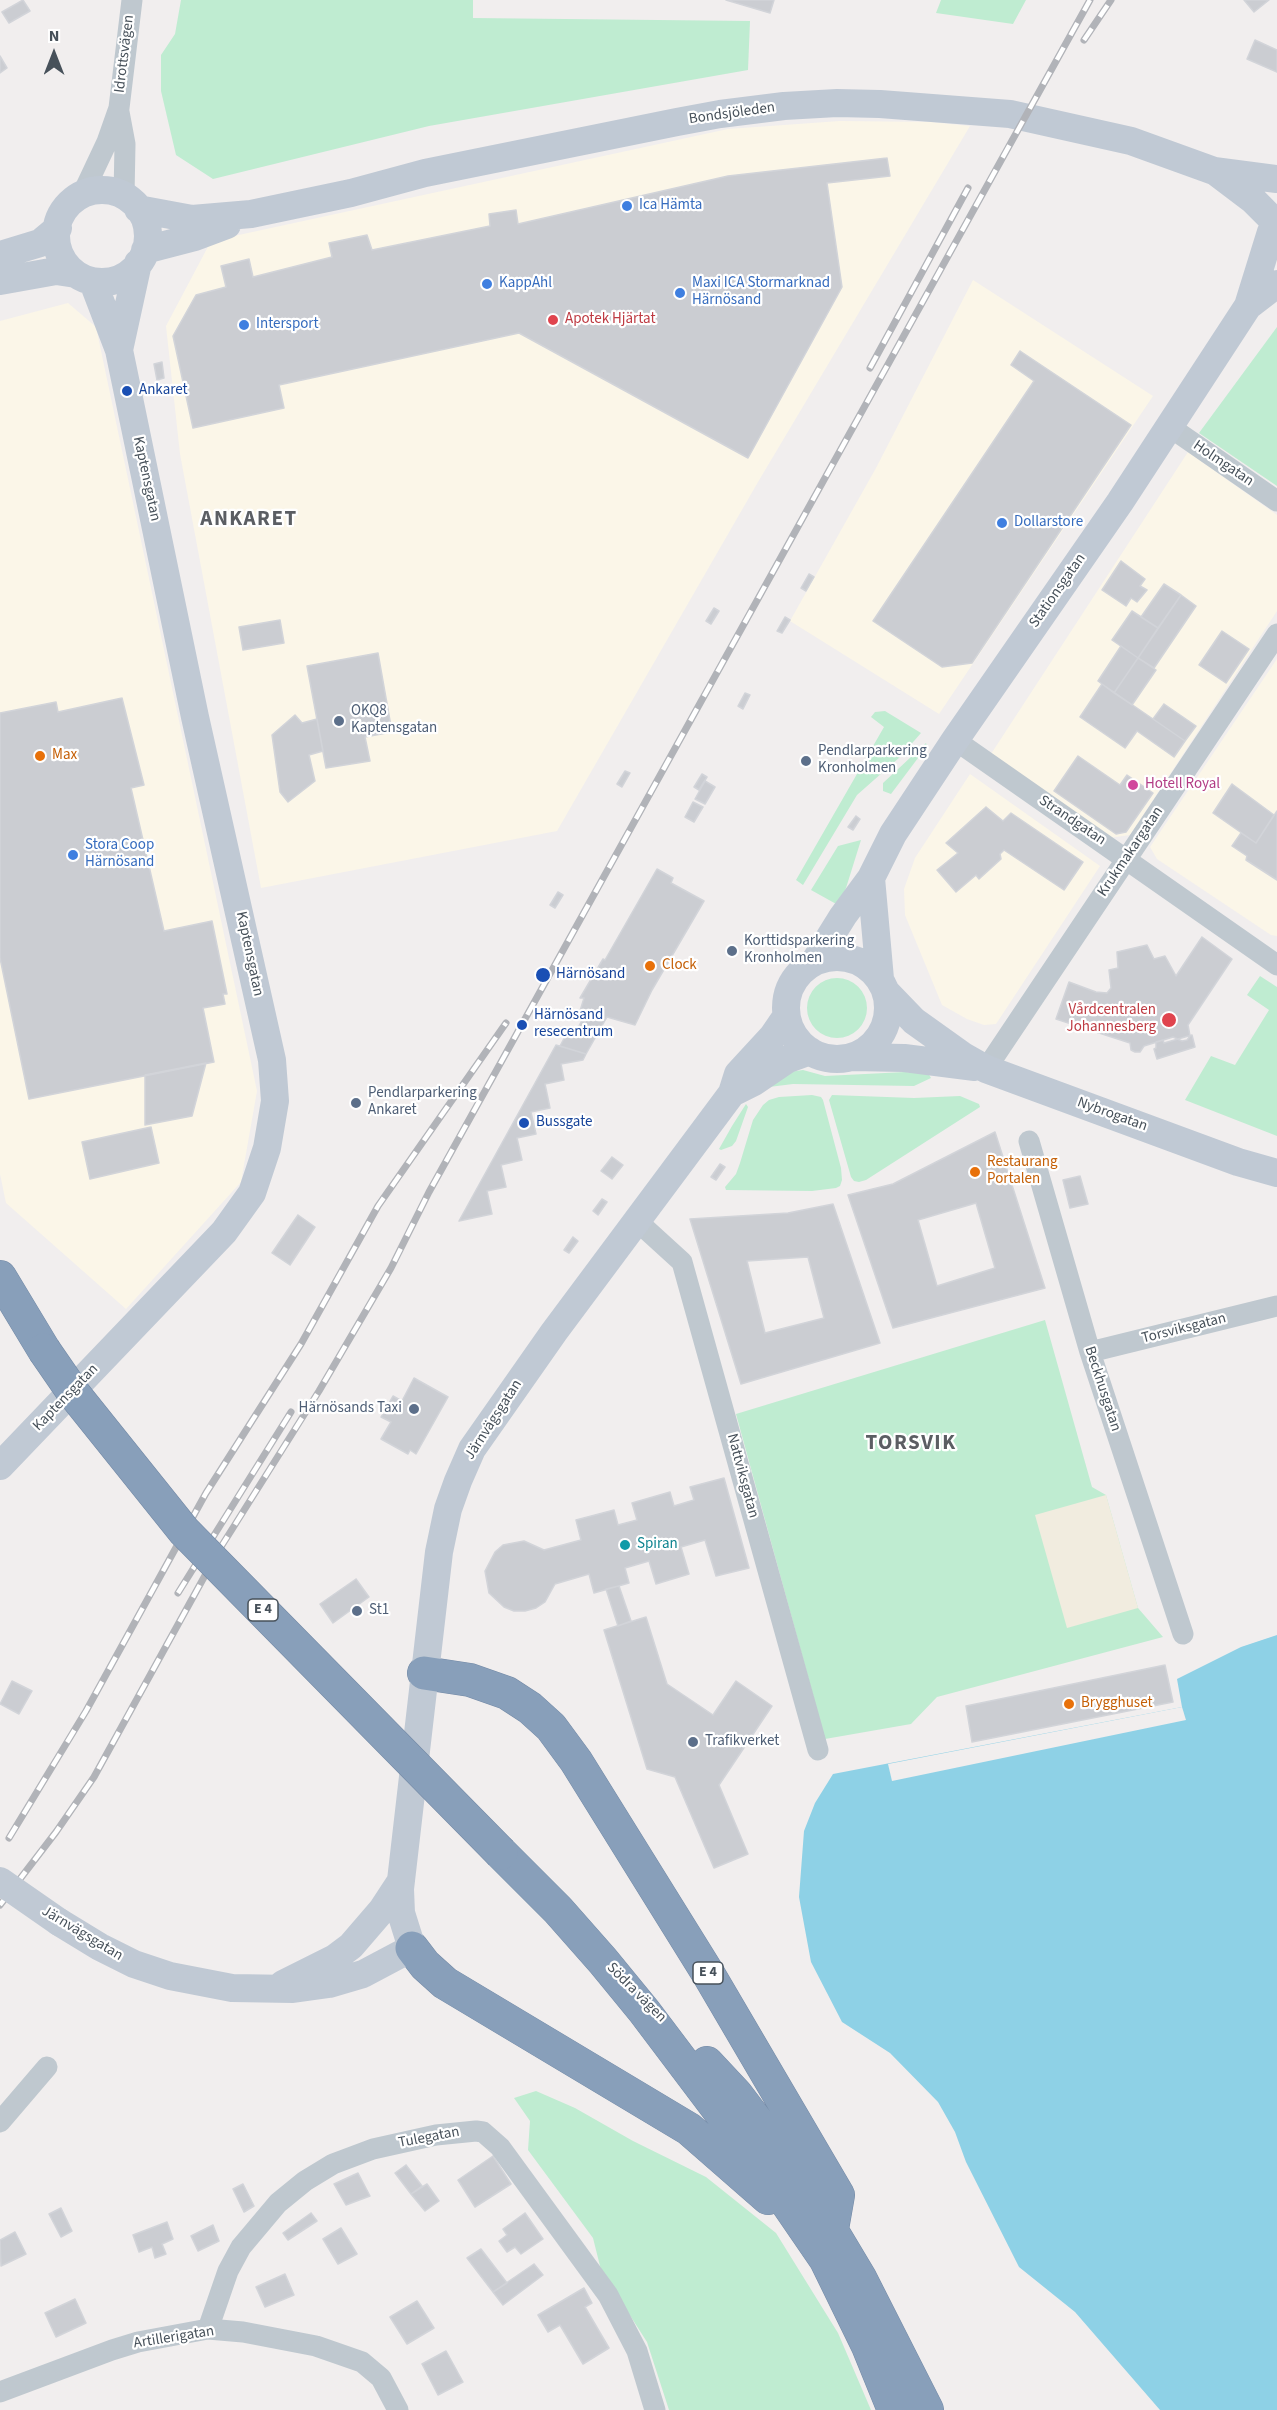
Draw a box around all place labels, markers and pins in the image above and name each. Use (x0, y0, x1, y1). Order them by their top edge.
place label: Ica Hämta (639, 197, 702, 215)
marker: Ica Hämta (620, 199, 634, 213)
place label: KappAhl (499, 275, 552, 293)
place label: Maxi ICA Stormarknad Härnösand (692, 275, 830, 310)
marker: KappAhl (480, 277, 494, 291)
marker: Maxi ICA Stormarknad Härnösand (673, 286, 687, 300)
place label: Apotek Hjärtat (565, 311, 655, 329)
marker: Apotek Hjärtat (546, 313, 560, 327)
place label: Intersport (256, 316, 319, 334)
marker: Intersport (237, 318, 251, 332)
place label: Ankaret (139, 382, 188, 400)
marker: Ankaret (120, 384, 134, 398)
place label: Dollarstore (1014, 514, 1083, 532)
marker: Dollarstore (995, 516, 1009, 530)
place label: OKQ8 Kaptensgatan (351, 703, 437, 738)
marker: OKQ8 Kaptensgatan (332, 714, 346, 728)
place label: Pendlarparkering Kronholmen (818, 743, 927, 778)
place label: Max (52, 747, 77, 765)
marker: Max (33, 749, 47, 763)
marker: Pendlarparkering Kronholmen (799, 754, 813, 768)
place label: Hotell Royal (1145, 776, 1220, 794)
marker: Hotell Royal (1126, 778, 1140, 792)
place label: Stora Coop Härnösand (85, 837, 154, 872)
marker: Stora Coop Härnösand (66, 848, 80, 862)
place label: Korttidsparkering Kronholmen (744, 933, 854, 968)
marker: Korttidsparkering Kronholmen (725, 944, 739, 958)
place label: Clock (662, 957, 697, 975)
marker: Clock (643, 959, 657, 973)
marker: Härnösand (534, 966, 552, 984)
place label: Härnösand (556, 966, 625, 984)
place label: Vårdcentralen Johannesberg (1066, 1002, 1156, 1037)
place label: Härnösand resecentrum (534, 1007, 613, 1042)
marker: Vårdcentralen Johannesberg (1160, 1011, 1178, 1029)
marker: Härnösand resecentrum (515, 1018, 529, 1032)
place label: Pendlarparkering Ankaret (368, 1085, 477, 1120)
marker: Pendlarparkering Ankaret (349, 1096, 363, 1110)
place label: Bussgate (536, 1114, 593, 1132)
marker: Bussgate (517, 1116, 531, 1130)
place label: Restaurang Portalen (987, 1154, 1057, 1189)
marker: Restaurang Portalen (968, 1165, 982, 1179)
place label: Härnösands Taxi (299, 1400, 402, 1418)
marker: Härnösands Taxi (407, 1402, 421, 1416)
place label: Spiran (637, 1536, 678, 1554)
marker: Spiran (618, 1538, 632, 1552)
place label: St1 (369, 1602, 389, 1620)
marker: St1 (350, 1604, 364, 1618)
place label: Brygghuset (1081, 1695, 1152, 1713)
marker: Brygghuset (1062, 1697, 1076, 1711)
place label: Trafikverket (705, 1733, 779, 1751)
marker: Trafikverket (686, 1735, 700, 1749)

